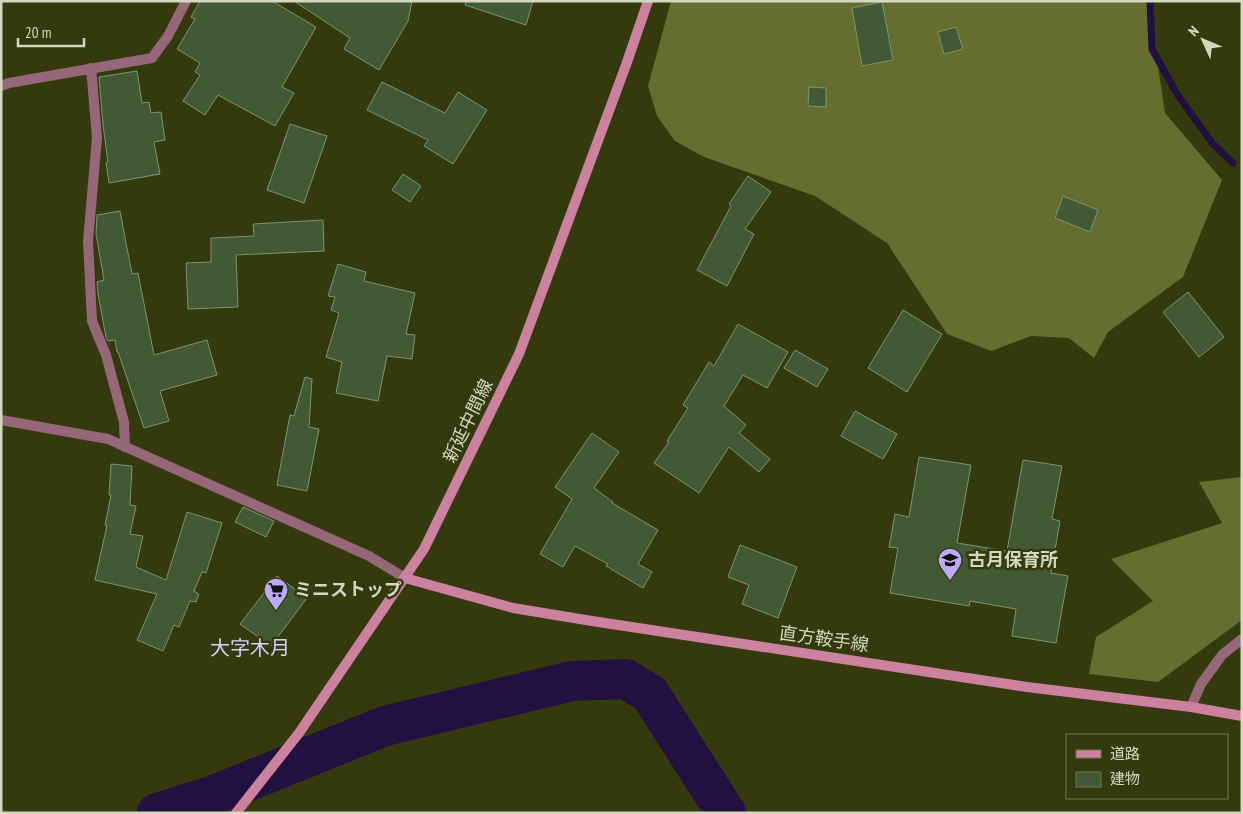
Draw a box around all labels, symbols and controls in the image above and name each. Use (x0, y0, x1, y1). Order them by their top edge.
scale bar (18, 15, 84, 47)
north arrow (1178, 15, 1228, 65)
text: N (1185, 22, 1203, 40)
text: 20 m (25, 23, 51, 42)
street label: 新延中間線 (437, 375, 498, 466)
school or university icon: 古月保育所 (937, 547, 963, 581)
place label: 古月保育所 (968, 548, 1058, 571)
supermarket icon: ミニストップ (263, 577, 289, 611)
place label: ミニストップ (294, 578, 402, 601)
street label: 直方鞍手線 (778, 621, 870, 656)
district label: 大字木月 (210, 635, 290, 661)
legend (1066, 734, 1228, 799)
text: 道路 (1110, 744, 1140, 763)
text: 建物 (1110, 769, 1140, 788)

